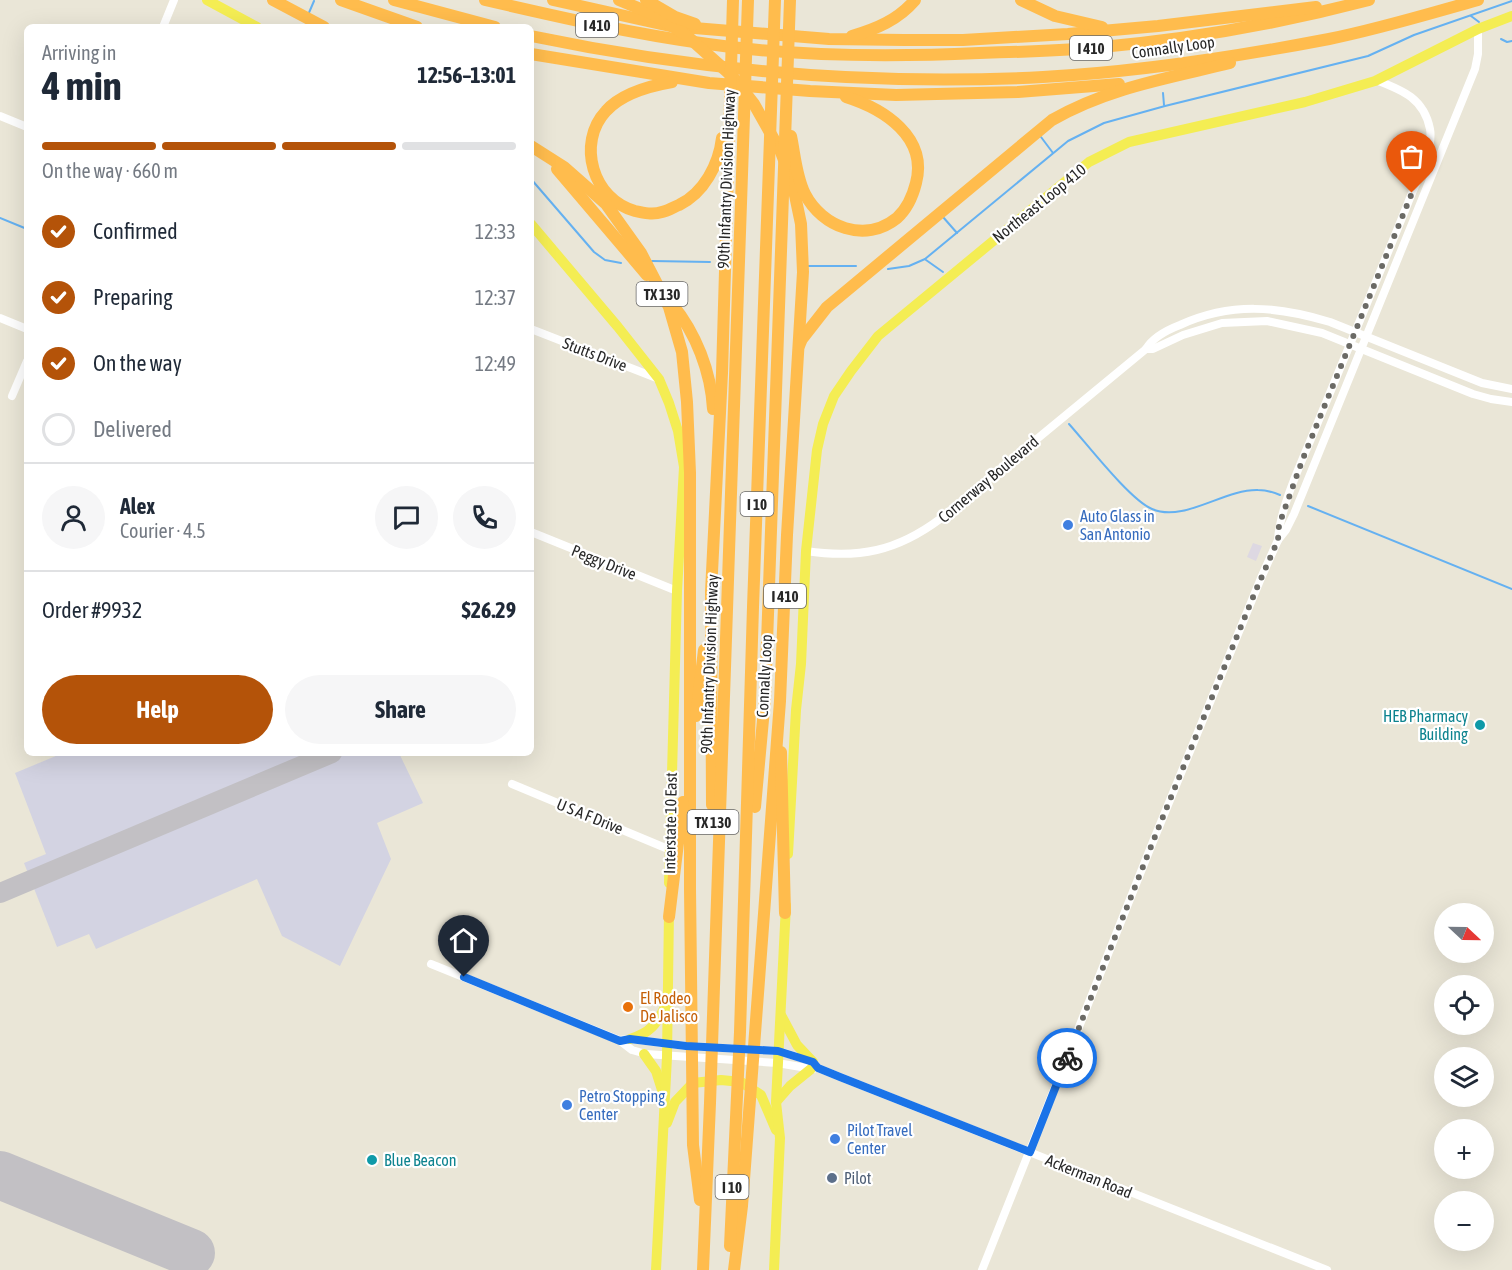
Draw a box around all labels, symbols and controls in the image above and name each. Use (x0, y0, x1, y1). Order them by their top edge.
road number: I 410 (576, 13, 618, 37)
street label: Connally Loop (1130, 32, 1216, 63)
road number: I 410 (1070, 36, 1112, 60)
text: Arriving in (42, 41, 116, 64)
text: 12:56–13:01 (417, 62, 516, 88)
text: 4 min (42, 64, 122, 108)
street label: 90th Infantry Division Highway (714, 88, 739, 269)
pin (1386, 131, 1437, 193)
icon: bag (1395, 140, 1428, 173)
text: On the way · 660 m (42, 159, 178, 182)
street label: Northeast Loop 410 (989, 160, 1090, 247)
icon: check (42, 215, 75, 248)
text: Confirmed (93, 218, 178, 244)
text: 12:33 (475, 220, 516, 243)
icon: check (42, 281, 75, 314)
road number: TX 130 (636, 282, 688, 306)
text: Preparing (93, 284, 173, 310)
text: 12:37 (475, 286, 516, 309)
street label: Stutts Drive (560, 334, 630, 374)
icon: check (42, 347, 75, 380)
text: On the way (93, 350, 182, 376)
text: 12:49 (475, 352, 516, 375)
text: Delivered (93, 416, 172, 442)
street label: Cornerway Boulevard (934, 432, 1042, 527)
button: person (42, 486, 105, 549)
button: chat (375, 486, 438, 549)
button: phone (453, 486, 516, 549)
road number: I 10 (740, 492, 774, 516)
text: Alex (120, 493, 155, 519)
place label: Auto Glass in San Antonio (1080, 507, 1155, 543)
marker: Auto Glass in San Antonio (1061, 518, 1075, 532)
text: Courier · 4.5 (120, 519, 206, 542)
street label: Peggy Drive (569, 541, 639, 584)
street label: 90th Infantry Division Highway (697, 573, 722, 754)
road number: I 410 (764, 584, 806, 608)
text: Order #9932 (42, 597, 142, 623)
text: $26.29 (461, 597, 516, 623)
street label: Connally Loop (753, 634, 776, 718)
button: Help (42, 675, 273, 744)
button: Share (285, 675, 516, 744)
place label: HEB Pharmacy Building (1383, 707, 1468, 744)
marker: HEB Pharmacy Building (1473, 718, 1487, 732)
street label: Interstate 10 East (660, 772, 680, 874)
street label: U S A F Drive (554, 794, 626, 838)
road number: TX 130 (688, 810, 738, 834)
north arrow (1434, 903, 1494, 963)
map controls (1434, 903, 1494, 1251)
pin (438, 915, 489, 977)
icon: home (447, 924, 480, 957)
button: locate (1434, 975, 1494, 1035)
place label: El Rodeo De Jalisco (640, 989, 698, 1025)
marker: El Rodeo De Jalisco (621, 1000, 635, 1014)
courier (1037, 1028, 1097, 1088)
icon: bike (1051, 1042, 1084, 1075)
button: layers (1434, 1047, 1494, 1107)
place label: Petro Stopping Center (579, 1087, 665, 1123)
marker: Petro Stopping Center (560, 1098, 574, 1112)
button: + (1434, 1119, 1494, 1179)
place label: Pilot Travel Center (847, 1121, 913, 1157)
marker: Pilot Travel Center (828, 1132, 842, 1146)
street label: Ackerman Road (1043, 1150, 1135, 1202)
place label: Blue Beacon (384, 1151, 457, 1169)
marker: Blue Beacon (365, 1153, 379, 1167)
place label: Pilot (844, 1169, 872, 1187)
marker: Pilot (825, 1171, 839, 1185)
road number: I 10 (716, 1175, 748, 1199)
button: − (1434, 1191, 1494, 1251)

